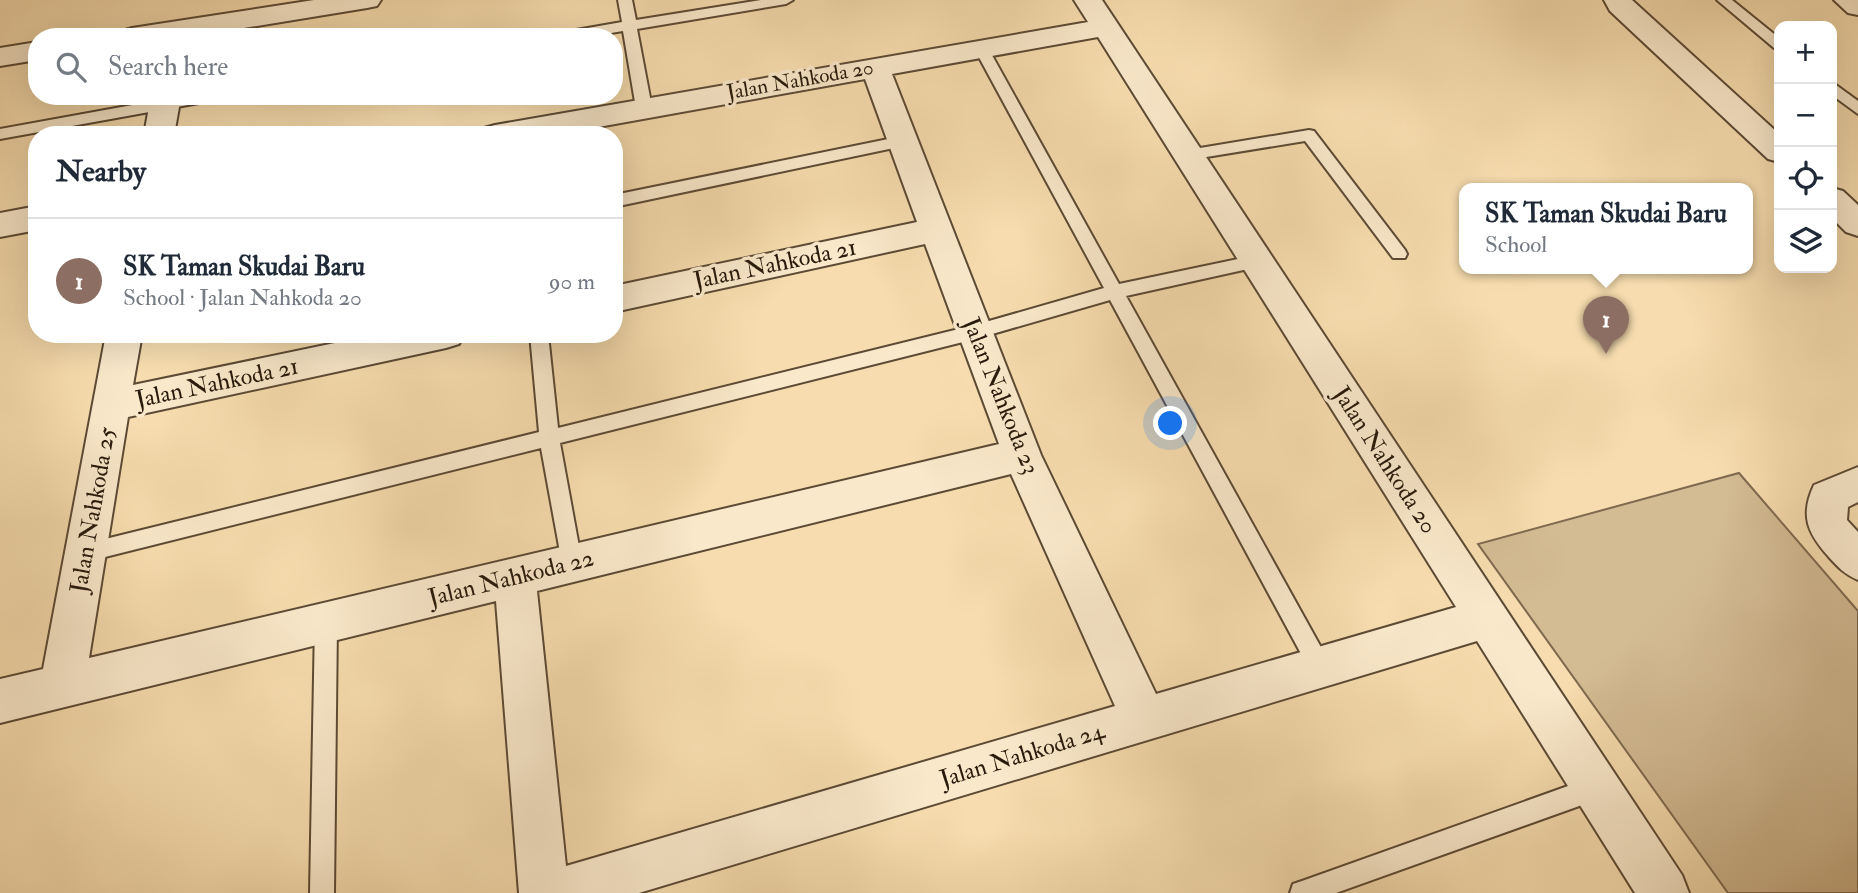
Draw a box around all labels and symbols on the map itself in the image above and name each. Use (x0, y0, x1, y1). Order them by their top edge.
street label: Jalan Nahkoda 20 (724, 54, 875, 106)
street label: Jalan Nahkoda 21 (690, 232, 859, 297)
pin: 1 (1583, 296, 1629, 354)
street label: Jalan Nahkoda 23 (955, 312, 1047, 479)
street label: Jalan Nahkoda 21 (132, 351, 301, 416)
street label: Jalan Nahkoda 20 (1325, 380, 1444, 540)
your location (1153, 406, 1187, 440)
street label: Jalan Nahkoda 25 (63, 424, 123, 596)
street label: Jalan Nahkoda 22 (424, 542, 597, 614)
street label: Jalan Nahkoda 24 (935, 715, 1109, 795)

